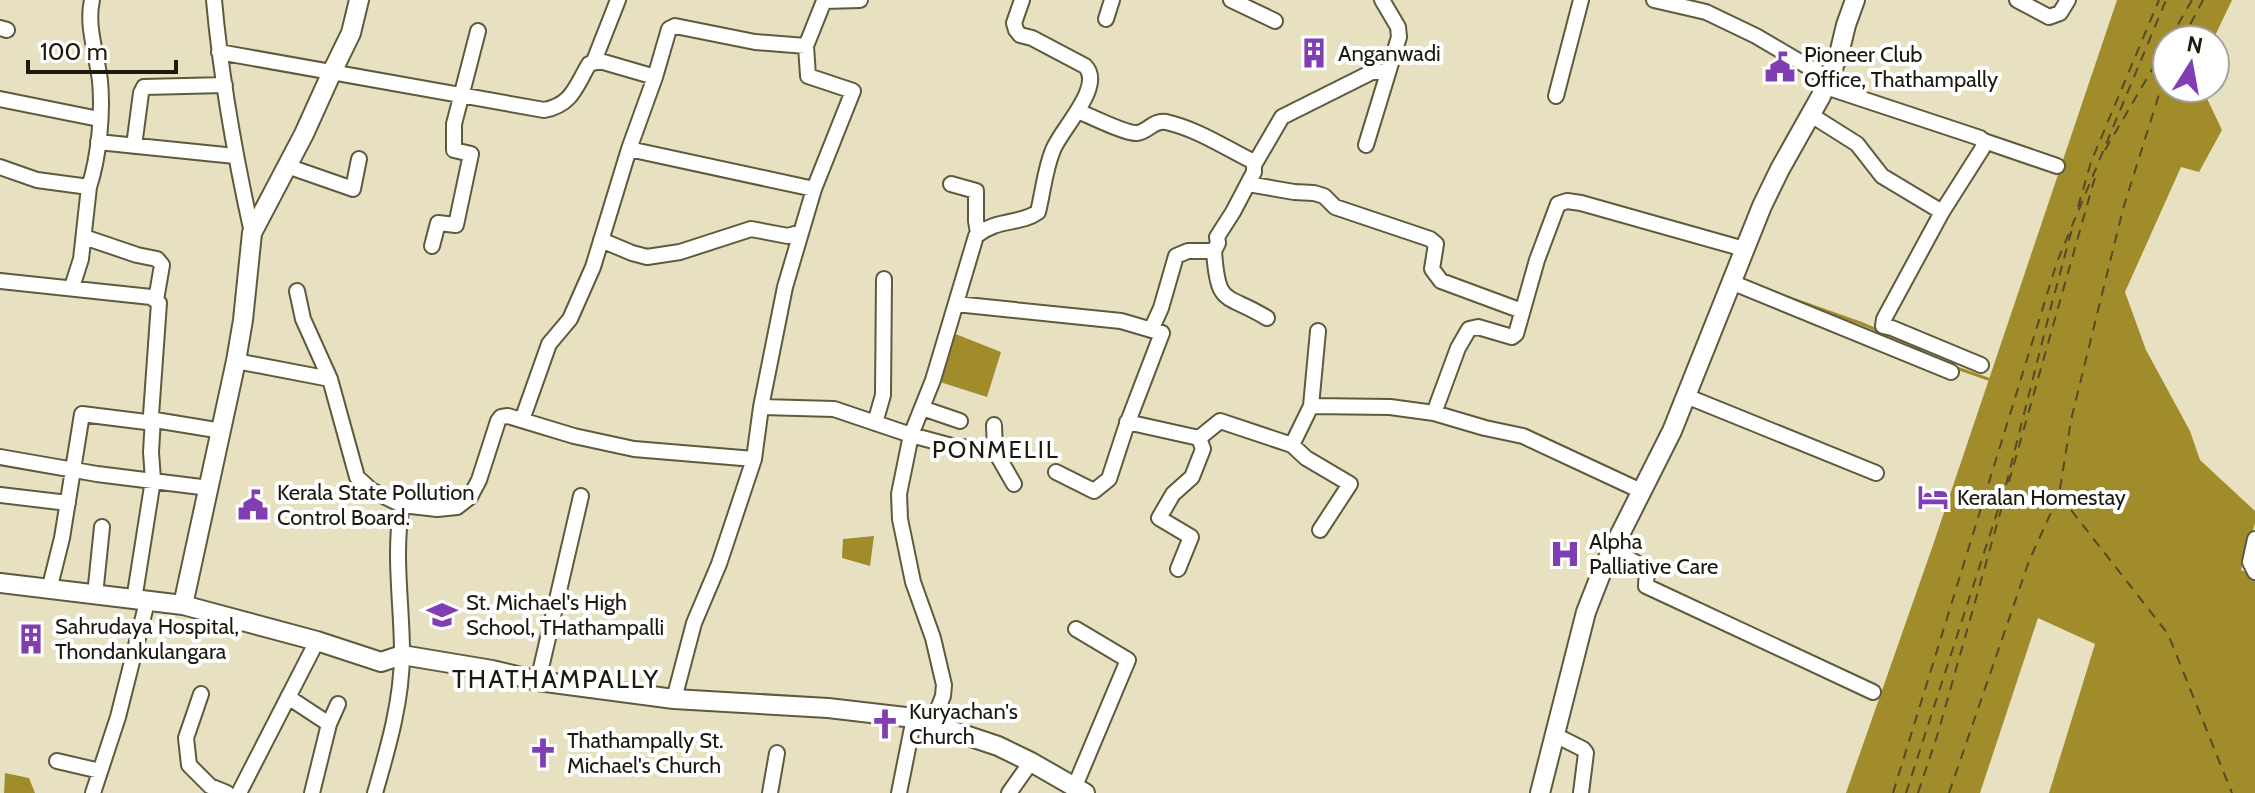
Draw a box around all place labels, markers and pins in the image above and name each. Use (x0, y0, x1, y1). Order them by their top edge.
building icon: Anganwadi (1297, 36, 1331, 70)
place label: Anganwadi (1338, 40, 1441, 67)
place label: Pioneer Club Office, Thathampally (1804, 41, 1998, 93)
public building icon: Pioneer Club Office, Thathampally (1763, 50, 1797, 84)
place label: Kerala State Pollution Control Board. (277, 479, 475, 531)
hotel icon: Keralan Homestay (1916, 480, 1950, 514)
place label: Keralan Homestay (1957, 484, 2126, 511)
public building icon: Kerala State Pollution Control Board. (236, 488, 270, 522)
place label: Alpha Palliative Care (1589, 528, 1718, 580)
hospital icon: Alpha Palliative Care (1548, 537, 1582, 571)
place label: St. Michael's High School, THathampalli (466, 589, 664, 641)
school or university icon: St. Michael's High School, THathampalli (425, 598, 459, 632)
place label: Sahrudaya Hospital, Thondankulangara (55, 613, 239, 665)
building icon: Sahrudaya Hospital, Thondankulangara (14, 622, 48, 656)
place label: Kuryachan's Church (909, 698, 1018, 750)
church icon: Kuryachan's Church (868, 707, 902, 741)
place label: Thathampally St. Michael's Church (567, 727, 724, 779)
church icon: Thathampally St. Michael's Church (526, 736, 560, 770)

